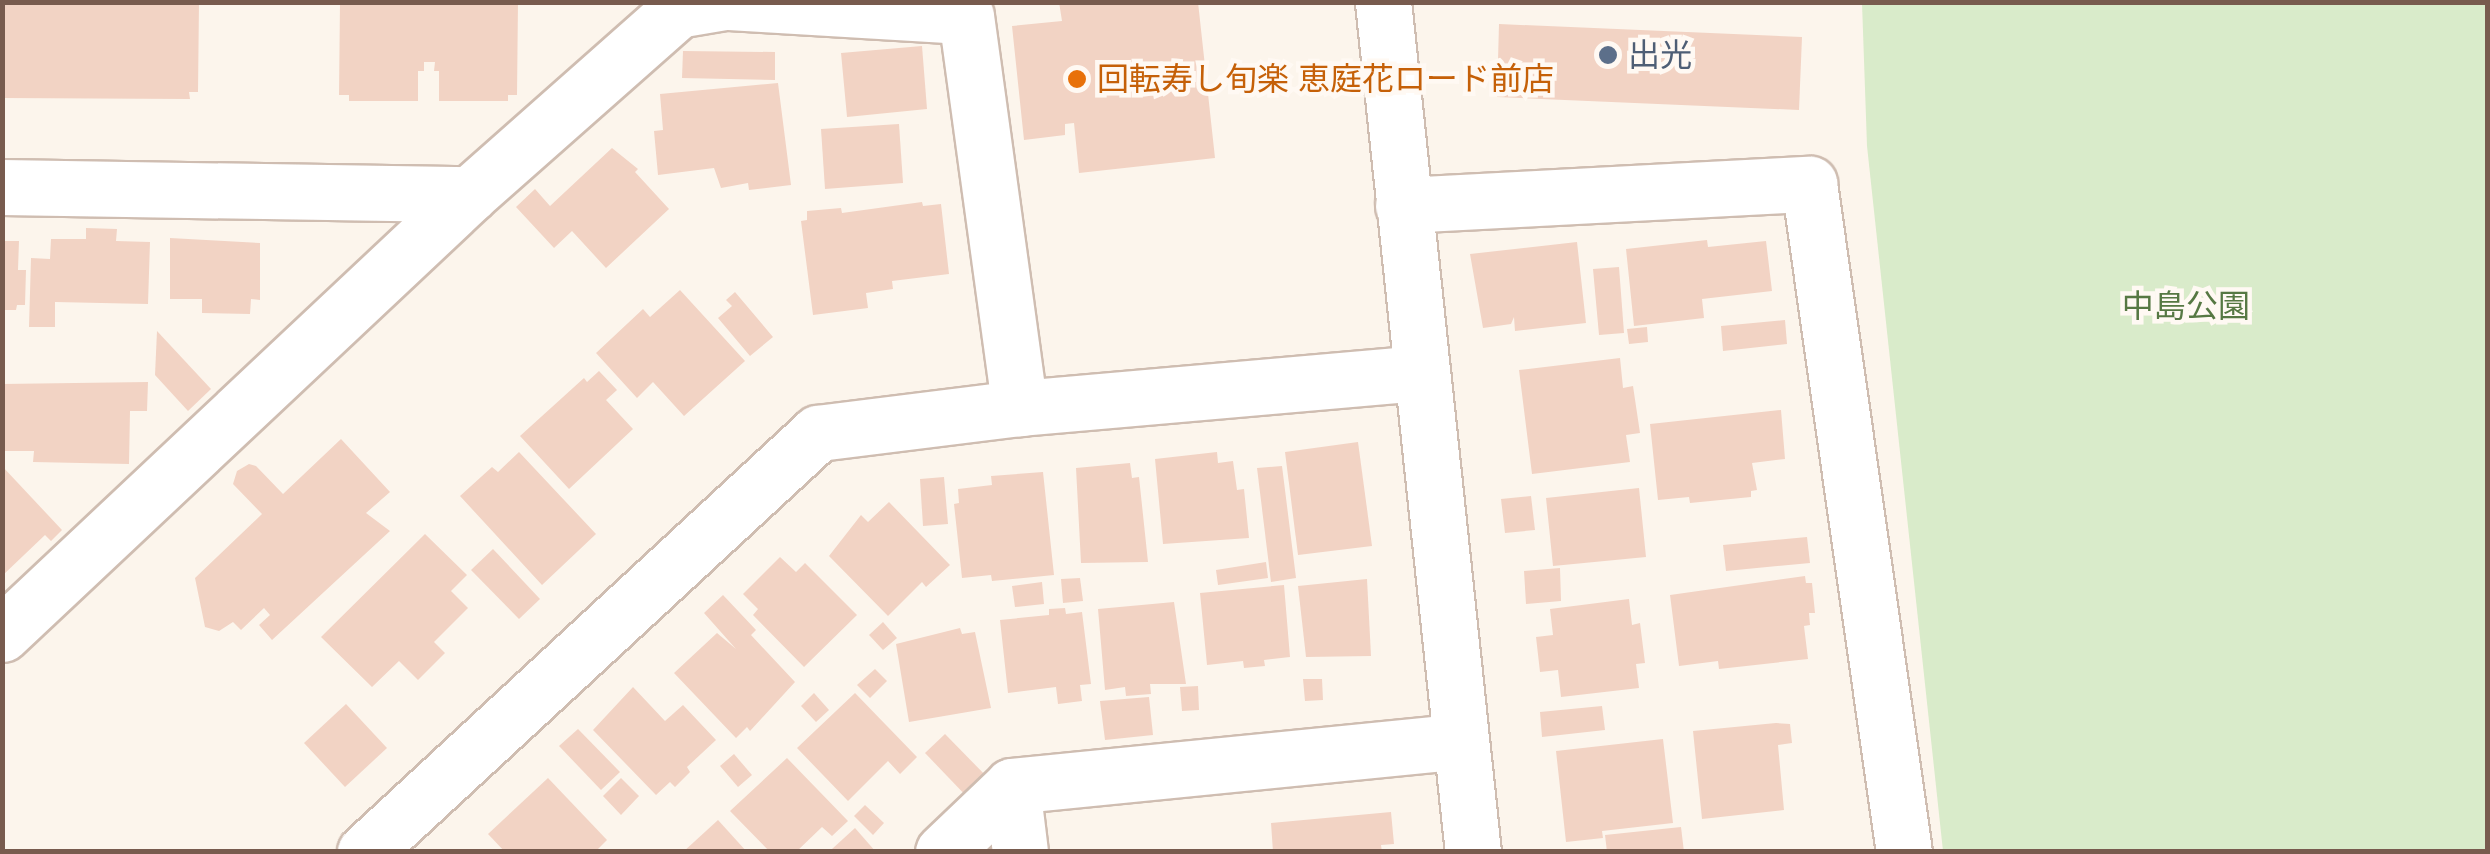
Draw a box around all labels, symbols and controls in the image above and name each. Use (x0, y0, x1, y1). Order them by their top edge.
place label: 出光 (1628, 36, 1692, 74)
marker: 出光 (1597, 44, 1619, 66)
place label: 回転寿し旬楽 恵庭花ロード前店 (1097, 60, 1554, 98)
marker: 回転寿し旬楽 恵庭花ロード前店 (1066, 68, 1088, 90)
park label: 中島公園 (2122, 287, 2250, 325)

